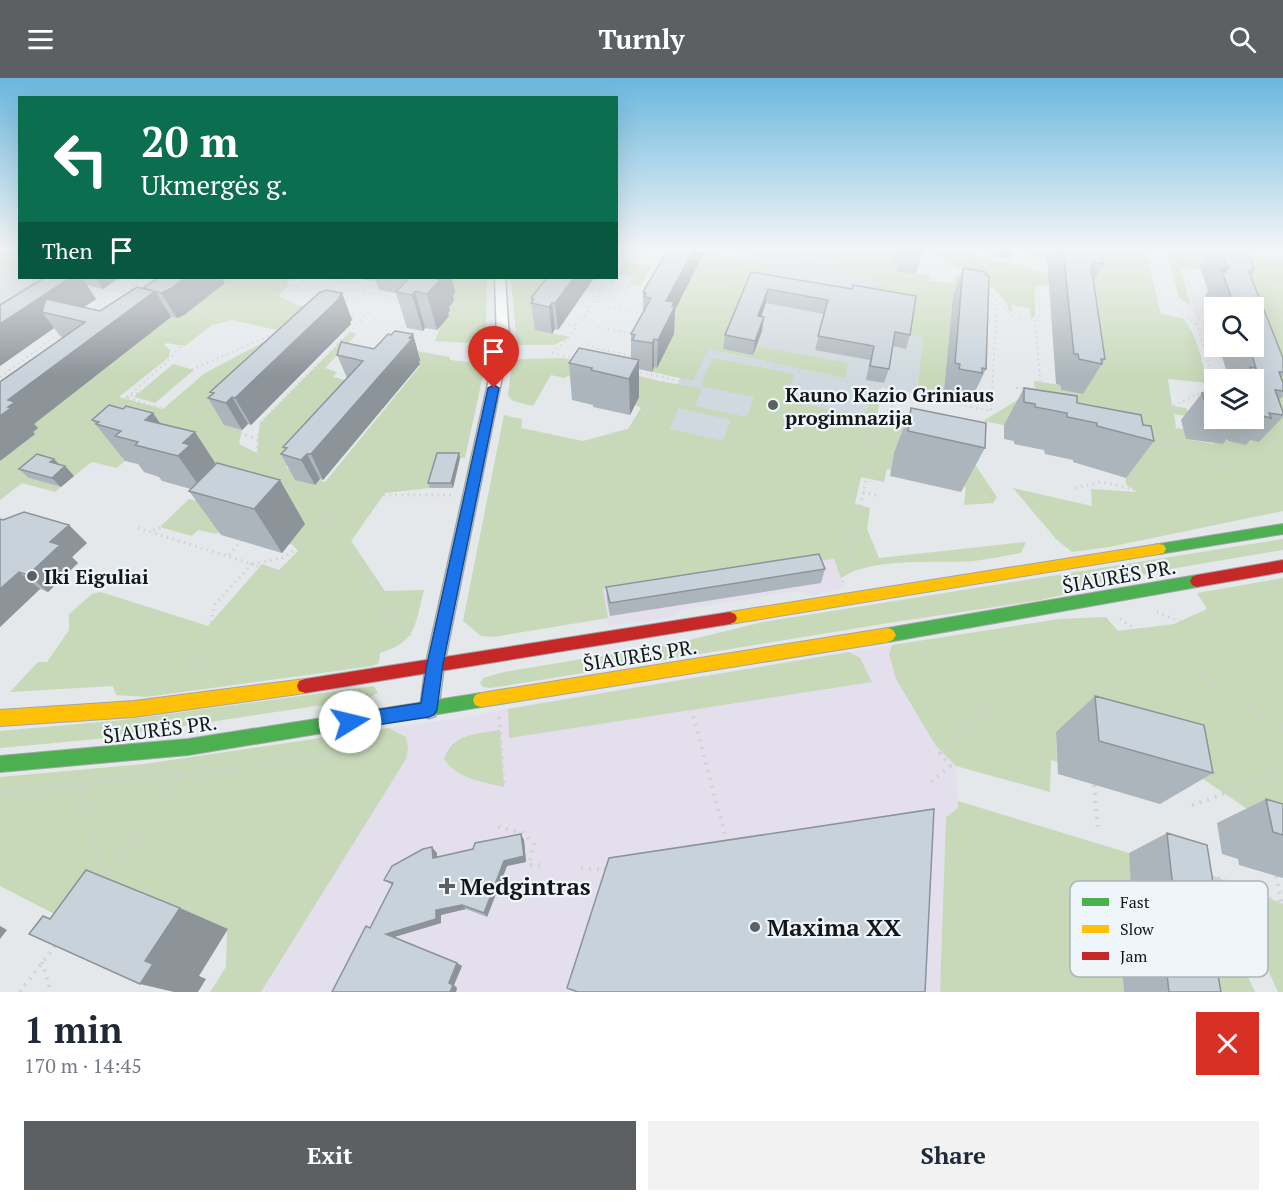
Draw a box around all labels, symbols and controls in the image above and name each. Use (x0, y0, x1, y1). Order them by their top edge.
text: Turnly (598, 21, 685, 57)
icon: menu (24, 23, 57, 56)
icon: search (1226, 23, 1259, 56)
text: 20 m (141, 113, 239, 169)
icon: left (42, 120, 120, 198)
text: Ukmergės g. (141, 167, 288, 203)
icon: arrive (105, 234, 138, 267)
text: Then (42, 236, 93, 265)
map controls (1204, 297, 1264, 429)
button: search (1204, 297, 1264, 357)
pin (468, 326, 519, 388)
icon: arrive (477, 335, 510, 368)
button: layers (1204, 369, 1264, 429)
place label: Kauno Kazio Griniaus progimnazija (785, 381, 994, 431)
marker: Kauno Kazio Griniaus progimnazija (766, 398, 780, 412)
street label: ŠIAURĖS PR. (1060, 553, 1178, 599)
place label: Iki Eiguliai (44, 563, 149, 590)
marker: Iki Eiguliai (25, 569, 39, 583)
street label: ŠIAURĖS PR. (581, 633, 699, 677)
position arrow (318, 690, 382, 754)
street label: ŠIAURĖS PR. (101, 709, 219, 749)
place label: Medgintras (460, 870, 591, 902)
marker: Medgintras (438, 877, 456, 895)
legend (1070, 881, 1268, 977)
text: Fast (1120, 891, 1150, 913)
place label: Maxima XX (767, 911, 902, 943)
text: Slow (1120, 918, 1154, 940)
marker: Maxima XX (748, 920, 762, 934)
text: Jam (1120, 945, 1148, 967)
text: 1 min (24, 1006, 122, 1053)
button: close (1196, 1012, 1259, 1075)
text: 170 m · 14:45 (24, 1052, 142, 1079)
button: Exit (24, 1121, 636, 1190)
button: Share (648, 1121, 1259, 1190)

